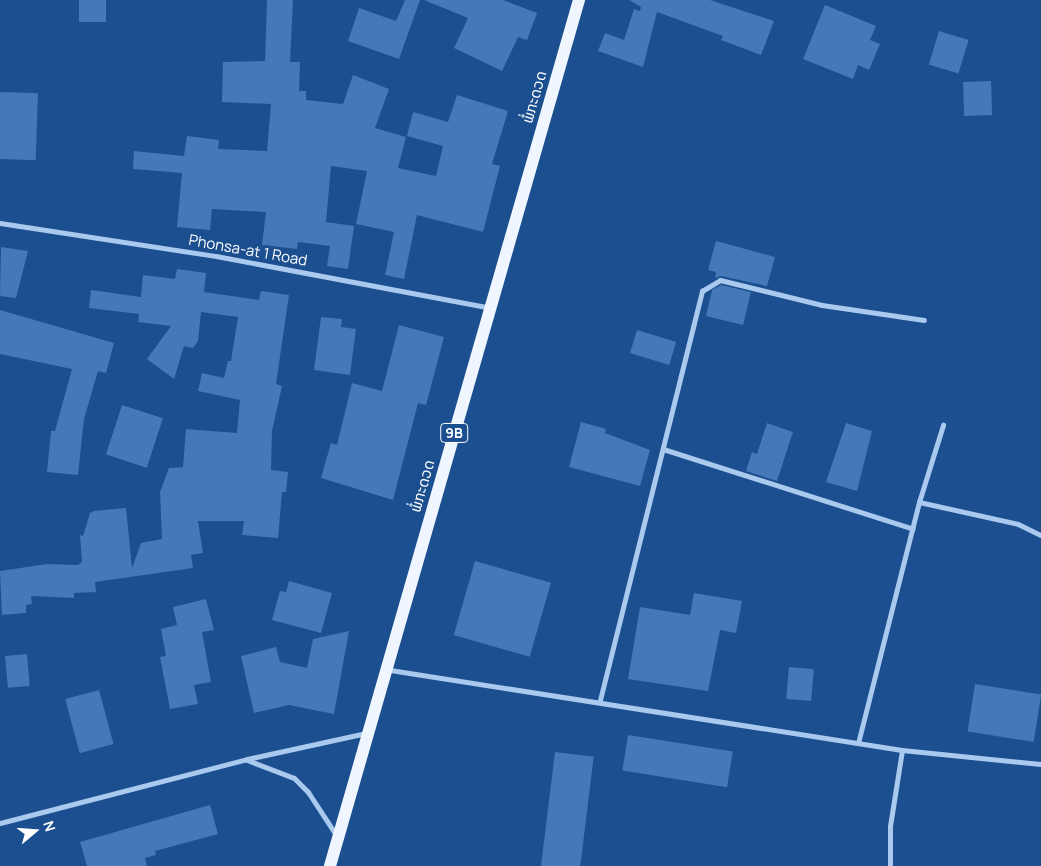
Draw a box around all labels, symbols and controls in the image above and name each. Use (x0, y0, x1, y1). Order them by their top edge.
street label: ພໍ່ກະດວດ (518, 69, 550, 125)
street label: Phonsa-at 1 Road (187, 231, 309, 269)
road number: 9B (439, 422, 469, 444)
street label: ພໍ່ກະດວດ (406, 458, 438, 514)
north arrow (10, 806, 60, 856)
text: N (39, 818, 60, 834)

